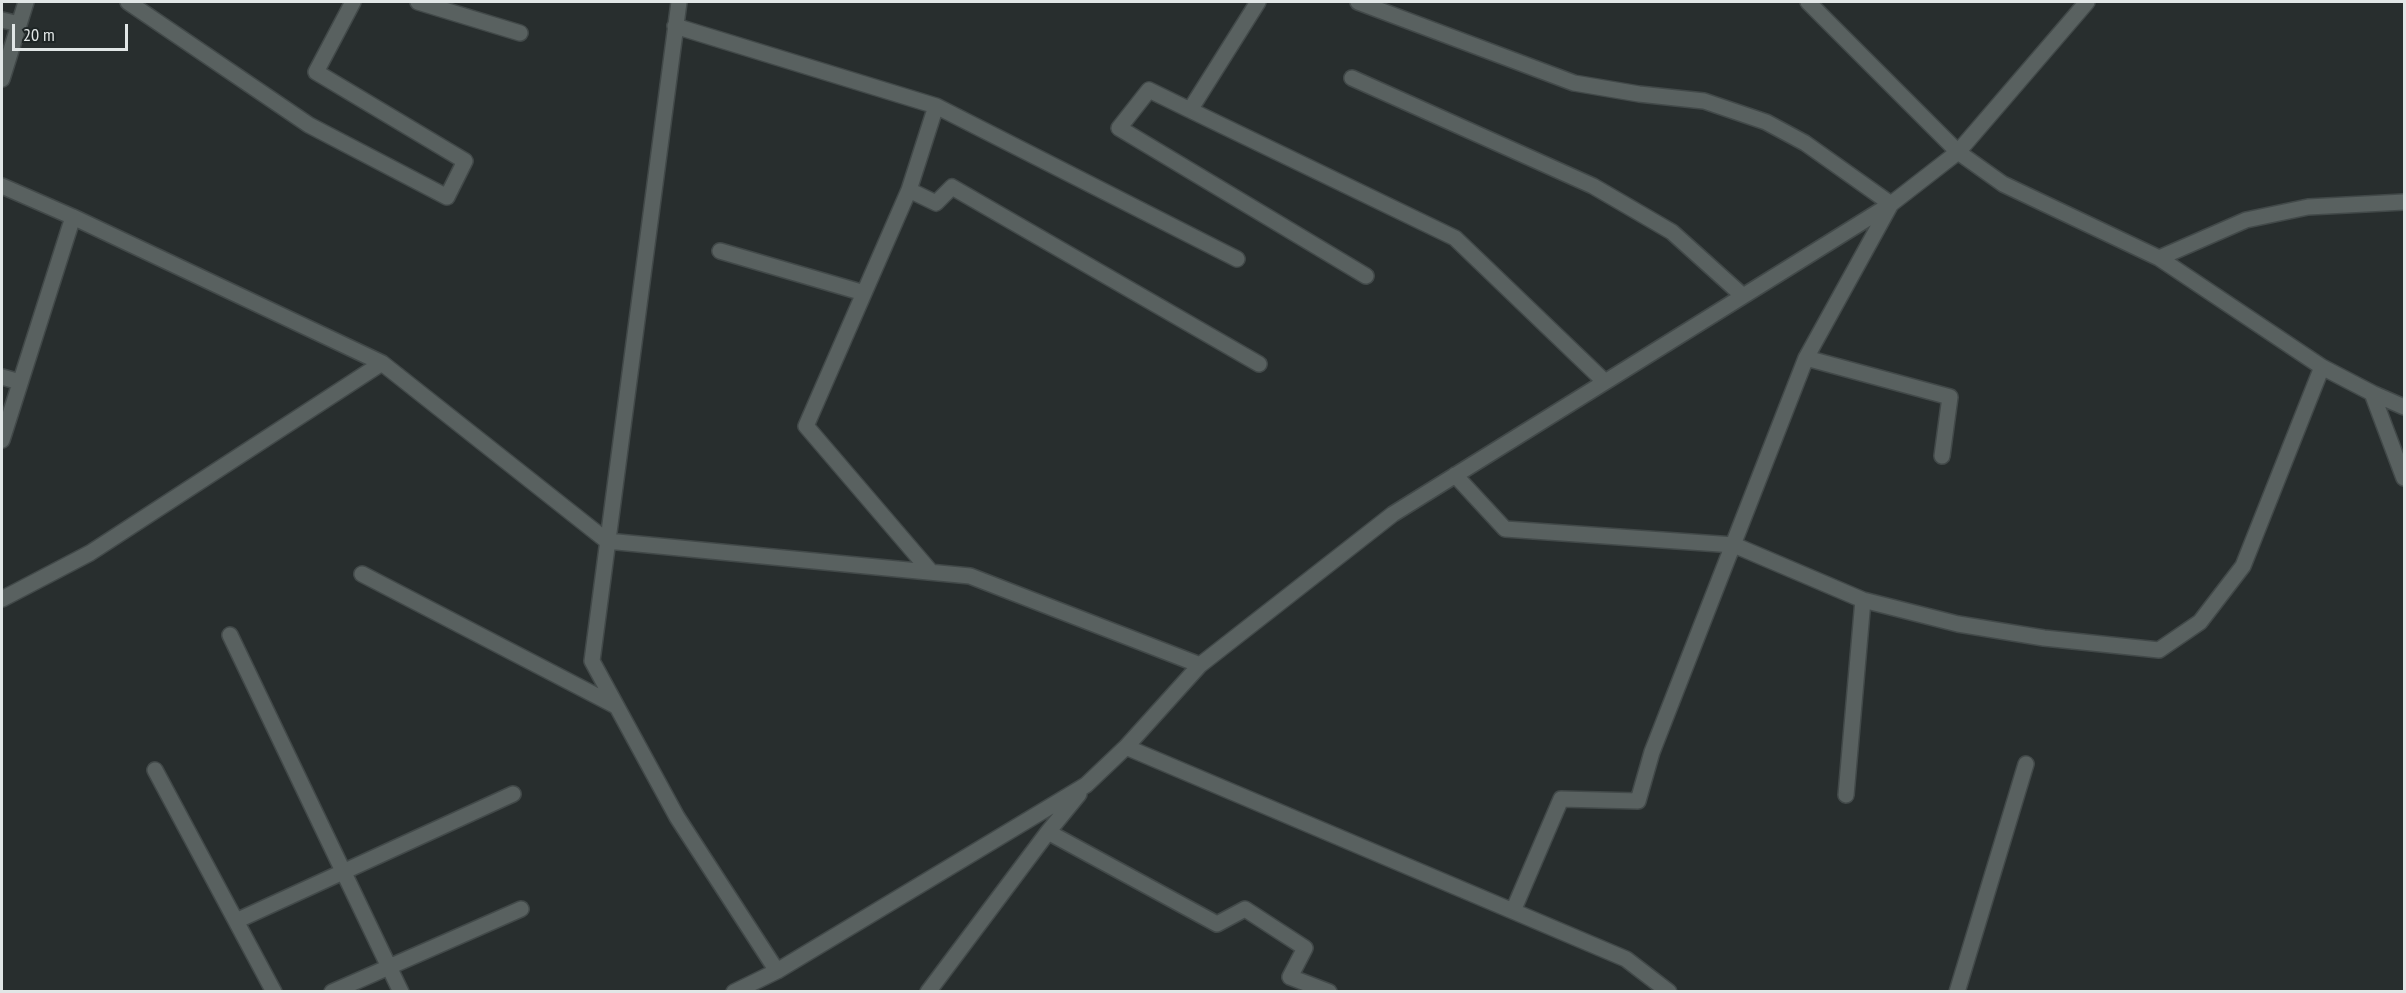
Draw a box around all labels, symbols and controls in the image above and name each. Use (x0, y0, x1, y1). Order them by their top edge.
scale bar (15, 12, 130, 50)
text: 20 m (23, 23, 55, 46)

